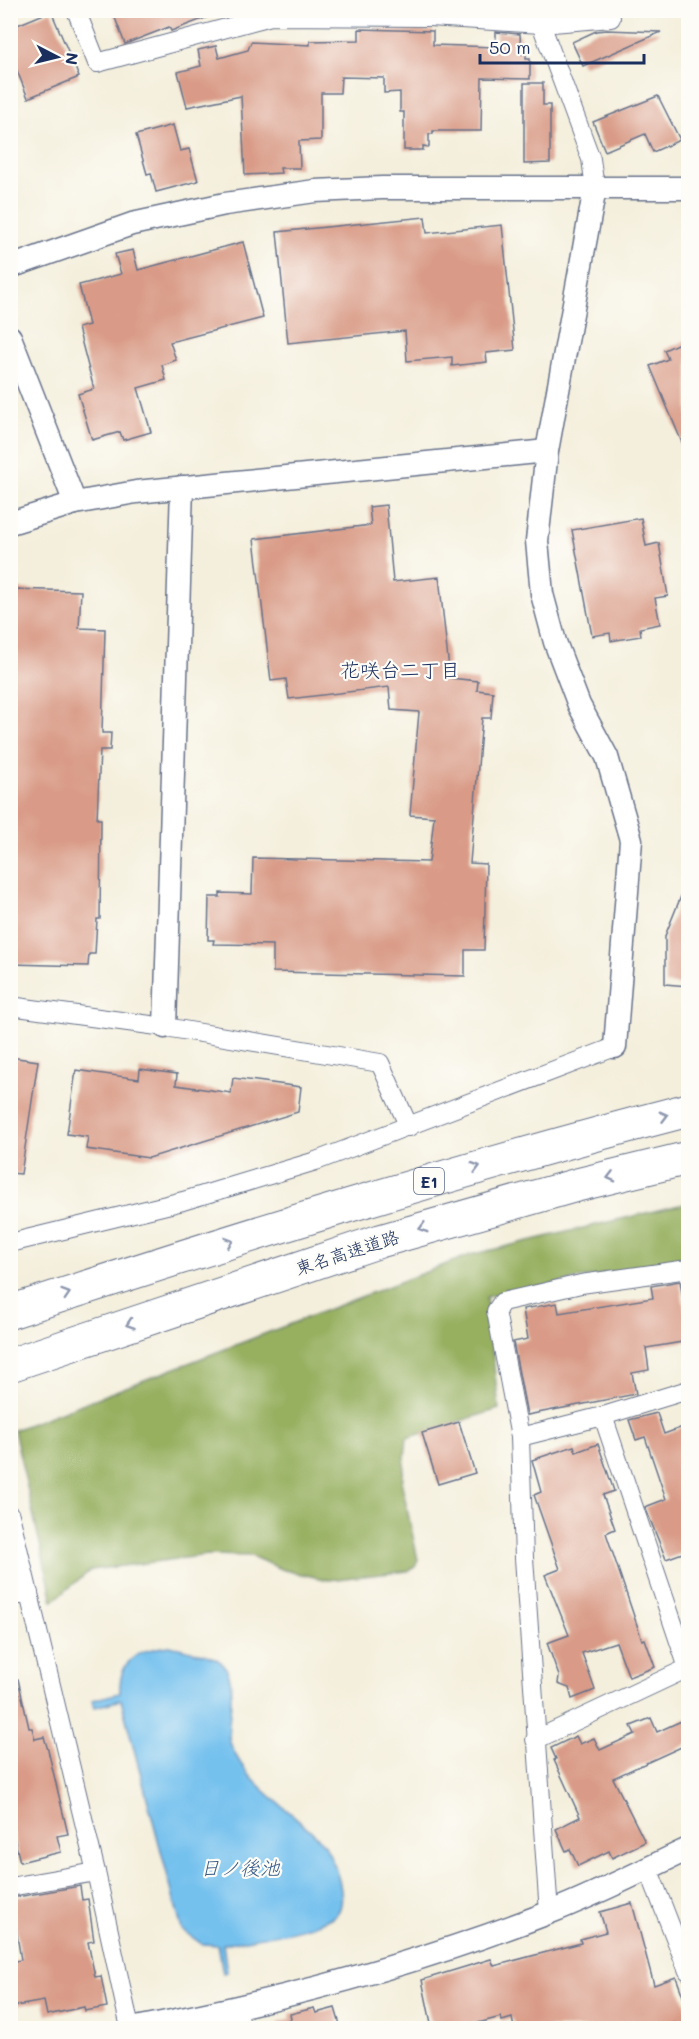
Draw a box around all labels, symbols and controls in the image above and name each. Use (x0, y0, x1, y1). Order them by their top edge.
north arrow (27, 27, 87, 87)
scale bar (480, 27, 644, 65)
text: 50 m (489, 35, 531, 59)
text: N (61, 52, 84, 66)
district label: 花咲台二丁目 (340, 656, 460, 682)
one-way arrow (658, 1111, 669, 1123)
one-way arrow (470, 1162, 480, 1174)
road number: E1 (414, 1168, 444, 1194)
one-way arrow (606, 1169, 616, 1182)
one-way arrow (418, 1221, 429, 1233)
street label: 東名高速道路 (292, 1224, 402, 1280)
one-way arrow (223, 1237, 233, 1249)
one-way arrow (60, 1289, 71, 1301)
one-way arrow (125, 1316, 136, 1329)
water label: 日ノ後池 (200, 1854, 281, 1880)

